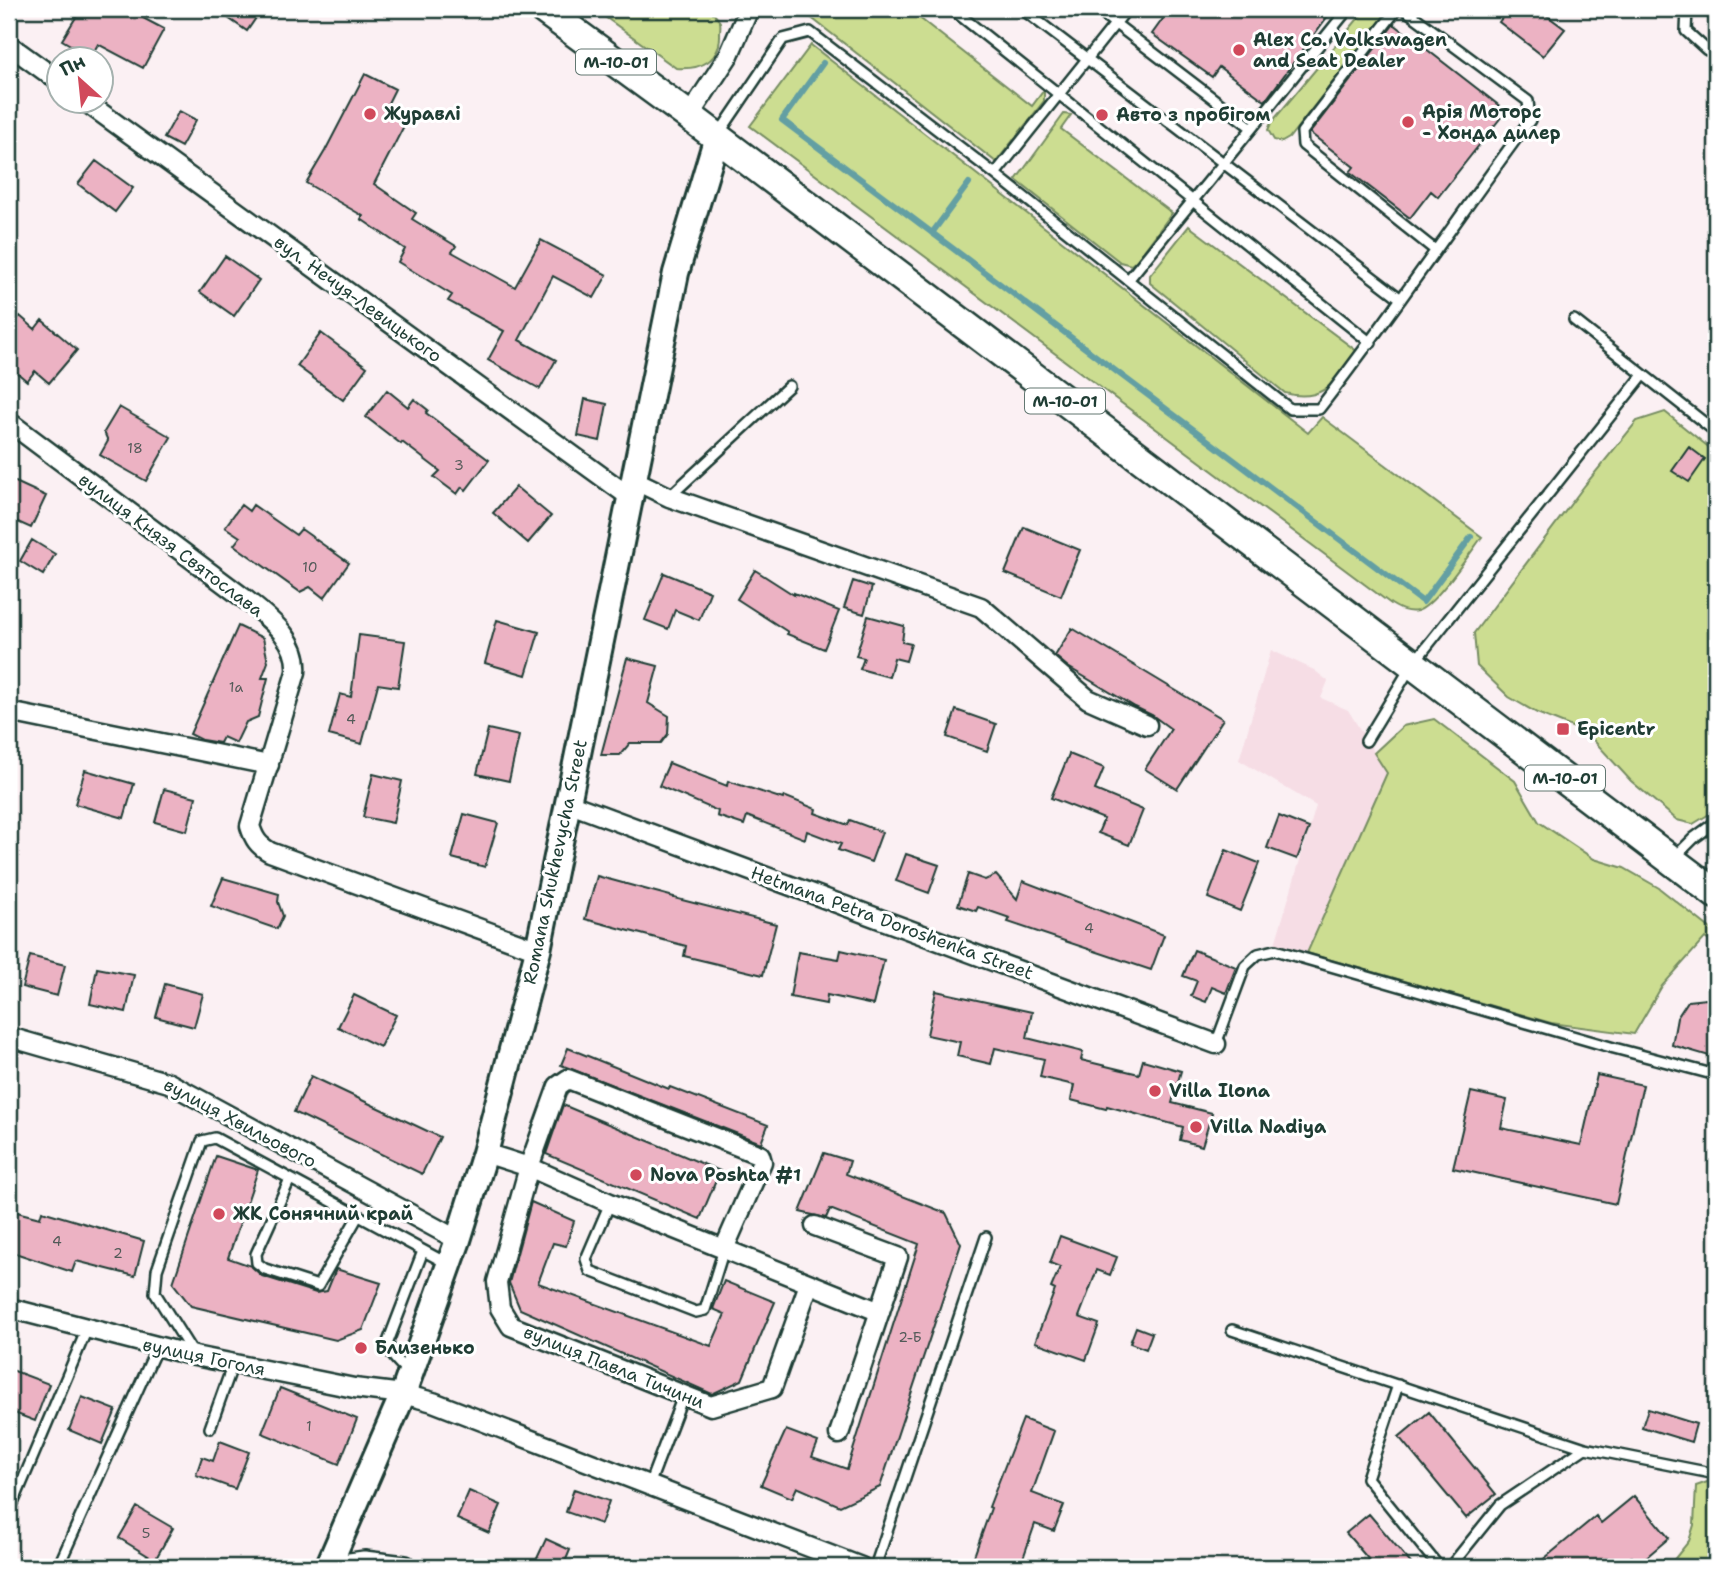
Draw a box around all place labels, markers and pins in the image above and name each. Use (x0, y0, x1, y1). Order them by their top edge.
place label: Alex Co. Volkswagen and Seat Dealer (1253, 28, 1447, 73)
marker: Alex Co. Volkswagen and Seat Dealer (1231, 42, 1247, 58)
place label: Арія Моторс - Хонда дилер (1422, 100, 1561, 145)
place label: Журавлі (384, 102, 461, 126)
place label: Авто з пробігом (1116, 103, 1270, 127)
marker: Журавлі (362, 106, 378, 122)
marker: Авто з пробігом (1094, 107, 1110, 123)
marker: Арія Моторс - Хонда дилер (1400, 114, 1416, 130)
place label: Epicentr (1577, 717, 1656, 741)
marker: Epicentr (1555, 721, 1571, 737)
place label: Villa Ilona (1169, 1079, 1271, 1103)
marker: Villa Ilona (1147, 1083, 1163, 1099)
place label: Villa Nadiya (1210, 1115, 1327, 1139)
marker: Villa Nadiya (1188, 1119, 1204, 1135)
place label: Nova Poshta #1 (650, 1163, 801, 1187)
marker: Nova Poshta #1 (628, 1167, 644, 1183)
place label: ЖК Сонячний край (233, 1202, 414, 1226)
marker: ЖК Сонячний край (211, 1206, 227, 1222)
place label: Близенько (375, 1336, 475, 1360)
marker: Близенько (353, 1340, 369, 1356)

